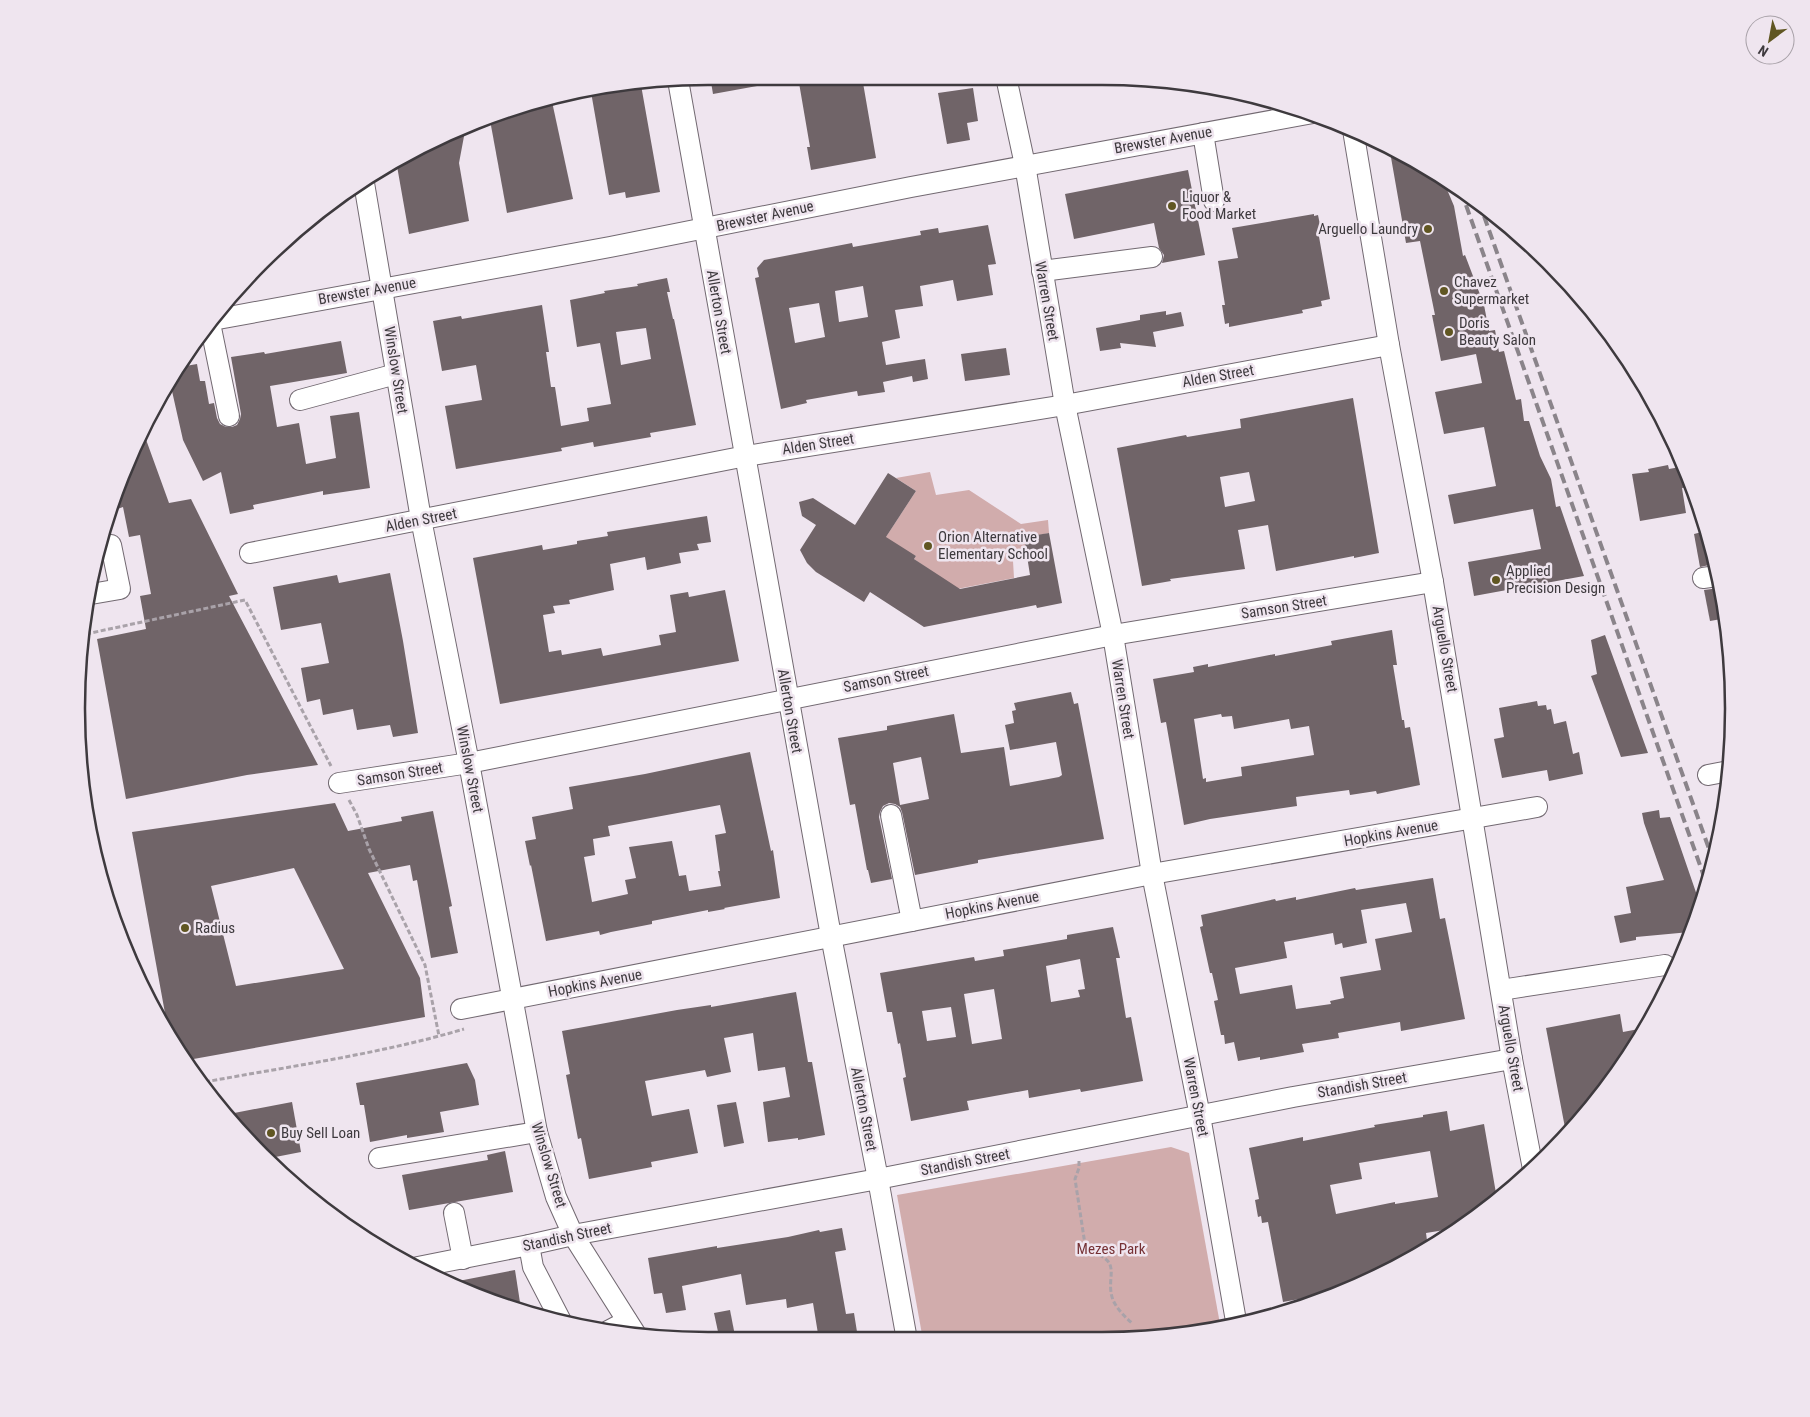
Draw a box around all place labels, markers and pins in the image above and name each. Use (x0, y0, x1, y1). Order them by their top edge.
place label: Liquor & Food Market (1182, 188, 1256, 223)
marker: Liquor & Food Market (1166, 200, 1178, 212)
place label: Arguello Laundry (1318, 220, 1418, 238)
marker: Arguello Laundry (1422, 223, 1434, 235)
place label: Chavez Supermarket (1454, 273, 1529, 308)
marker: Chavez Supermarket (1438, 285, 1450, 297)
place label: Doris Beauty Salon (1459, 314, 1536, 349)
marker: Doris Beauty Salon (1443, 326, 1455, 338)
place label: Orion Alternative Elementary School (938, 528, 1048, 563)
marker: Orion Alternative Elementary School (922, 540, 934, 552)
place label: Applied Precision Design (1506, 562, 1605, 597)
marker: Applied Precision Design (1490, 574, 1502, 586)
place label: Radius (195, 919, 235, 937)
marker: Radius (179, 922, 191, 934)
place label: Buy Sell Loan (281, 1124, 360, 1142)
marker: Buy Sell Loan (265, 1127, 277, 1139)

